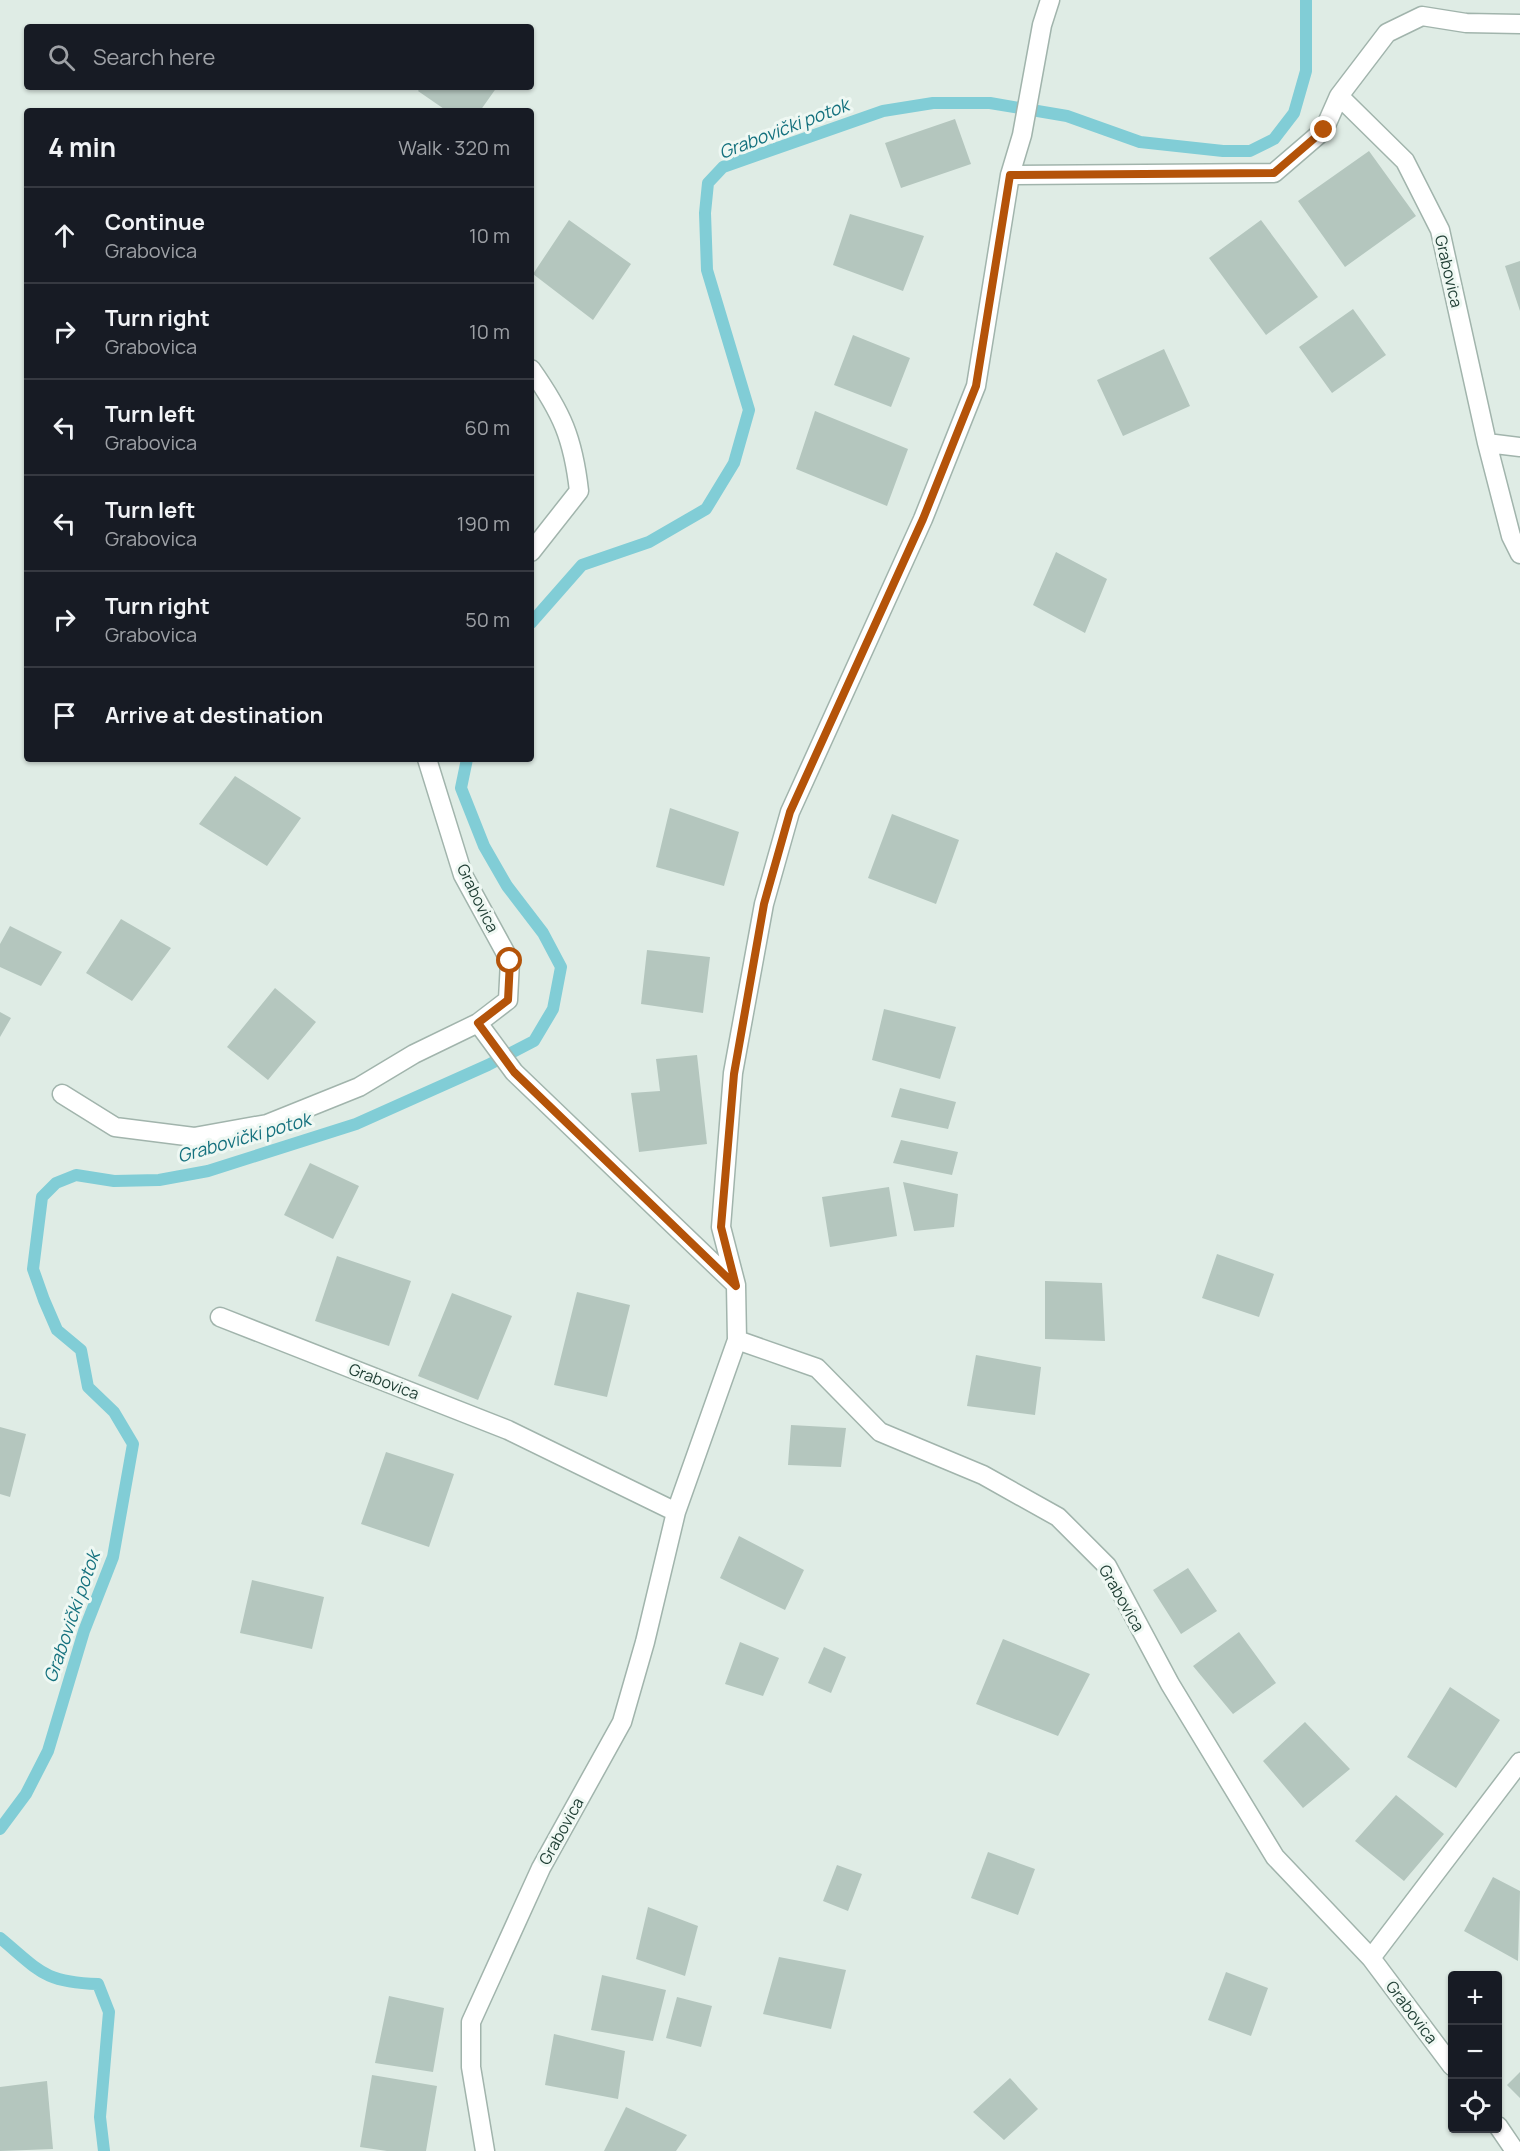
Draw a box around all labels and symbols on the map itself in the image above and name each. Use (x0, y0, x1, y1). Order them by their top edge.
water label: Grabovički potok (715, 91, 855, 164)
route end (1310, 116, 1336, 142)
street label: Grabovica (1430, 233, 1468, 309)
street label: Grabovica (452, 860, 504, 936)
route start (496, 947, 522, 973)
water label: Grabovički potok (174, 1106, 316, 1168)
street label: Grabovica (346, 1358, 422, 1404)
water label: Grabovički potok (37, 1545, 106, 1686)
street label: Grabovica (1094, 1561, 1150, 1635)
street label: Grabovica (533, 1793, 589, 1869)
street label: Grabovica (1381, 1976, 1443, 2048)

